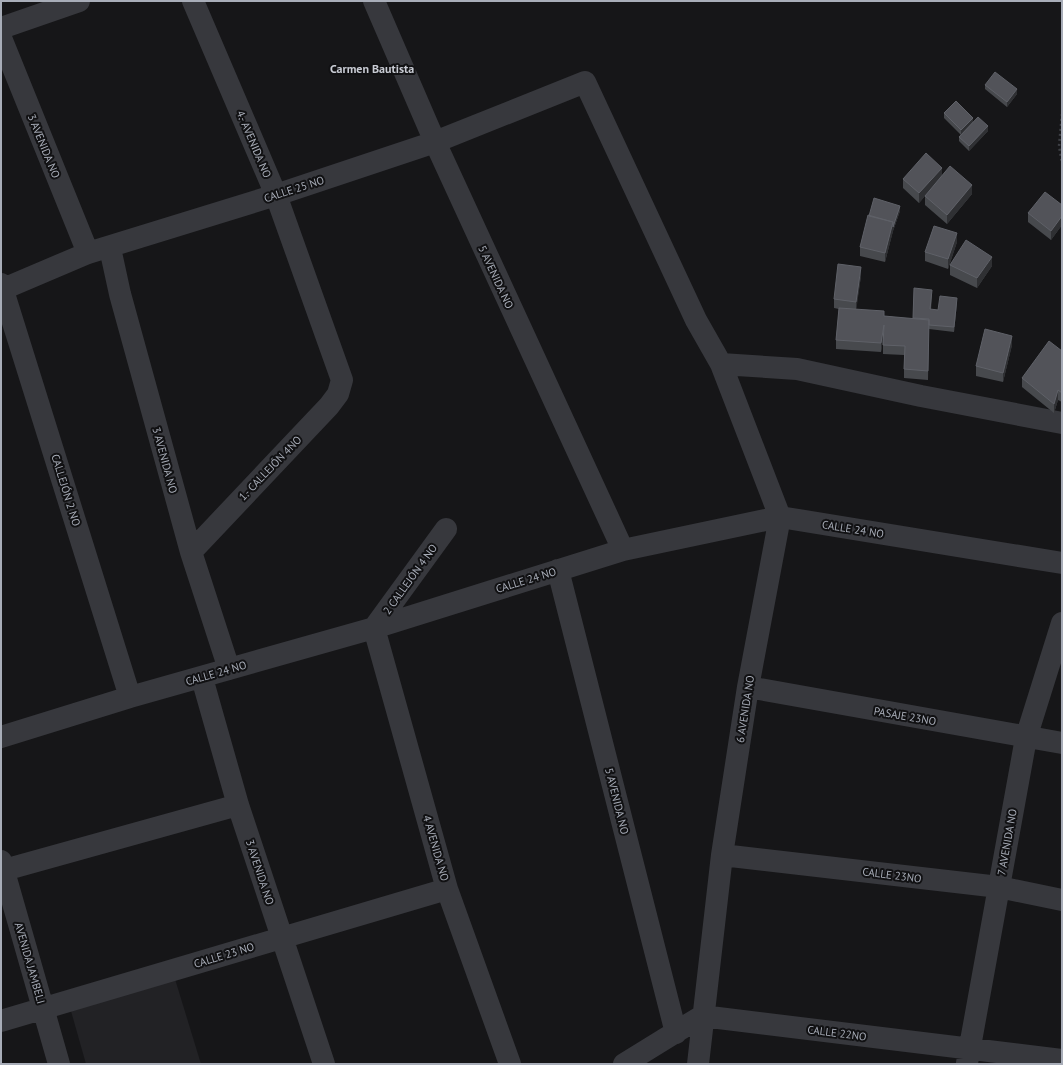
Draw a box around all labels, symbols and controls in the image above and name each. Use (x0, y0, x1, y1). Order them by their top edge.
district label: Carmen Bautista (330, 61, 414, 76)
street label: 4.- AVENIDA NO (233, 108, 275, 180)
street label: 3 AVENIDA NO (25, 112, 63, 180)
street label: CALLE 25 NO (262, 173, 326, 205)
street label: 5 AVENIDA NO (475, 243, 517, 311)
street label: 3 AVENIDA NO (149, 425, 181, 495)
street label: 1.- CALLEJÓN 4NO (236, 433, 304, 503)
street label: CALLEJÓN 2 NO (48, 452, 84, 528)
street label: CALLE 24 NO (821, 517, 885, 541)
street label: 2 CALLEJÓN 4 NO (380, 541, 440, 617)
street label: CALLE 24 NO (494, 564, 558, 596)
street label: CALLE 24 NO (184, 658, 248, 688)
street label: 6 AVENIDA NO (733, 674, 757, 744)
street label: PASAJE 23NO (873, 704, 937, 728)
street label: 5 AVENIDA NO (602, 766, 632, 836)
street label: 7 AVENIDA NO (994, 808, 1020, 876)
street label: 4 AVENIDA NO (420, 813, 452, 883)
street label: 3 AVENIDA NO (243, 837, 277, 907)
street label: CALLE 23NO (862, 864, 922, 886)
street label: AVENIDA JAMBELI (12, 921, 48, 1005)
street label: CALLE 23 NO (192, 939, 256, 971)
street label: CALLE 22NO (807, 1022, 867, 1044)

